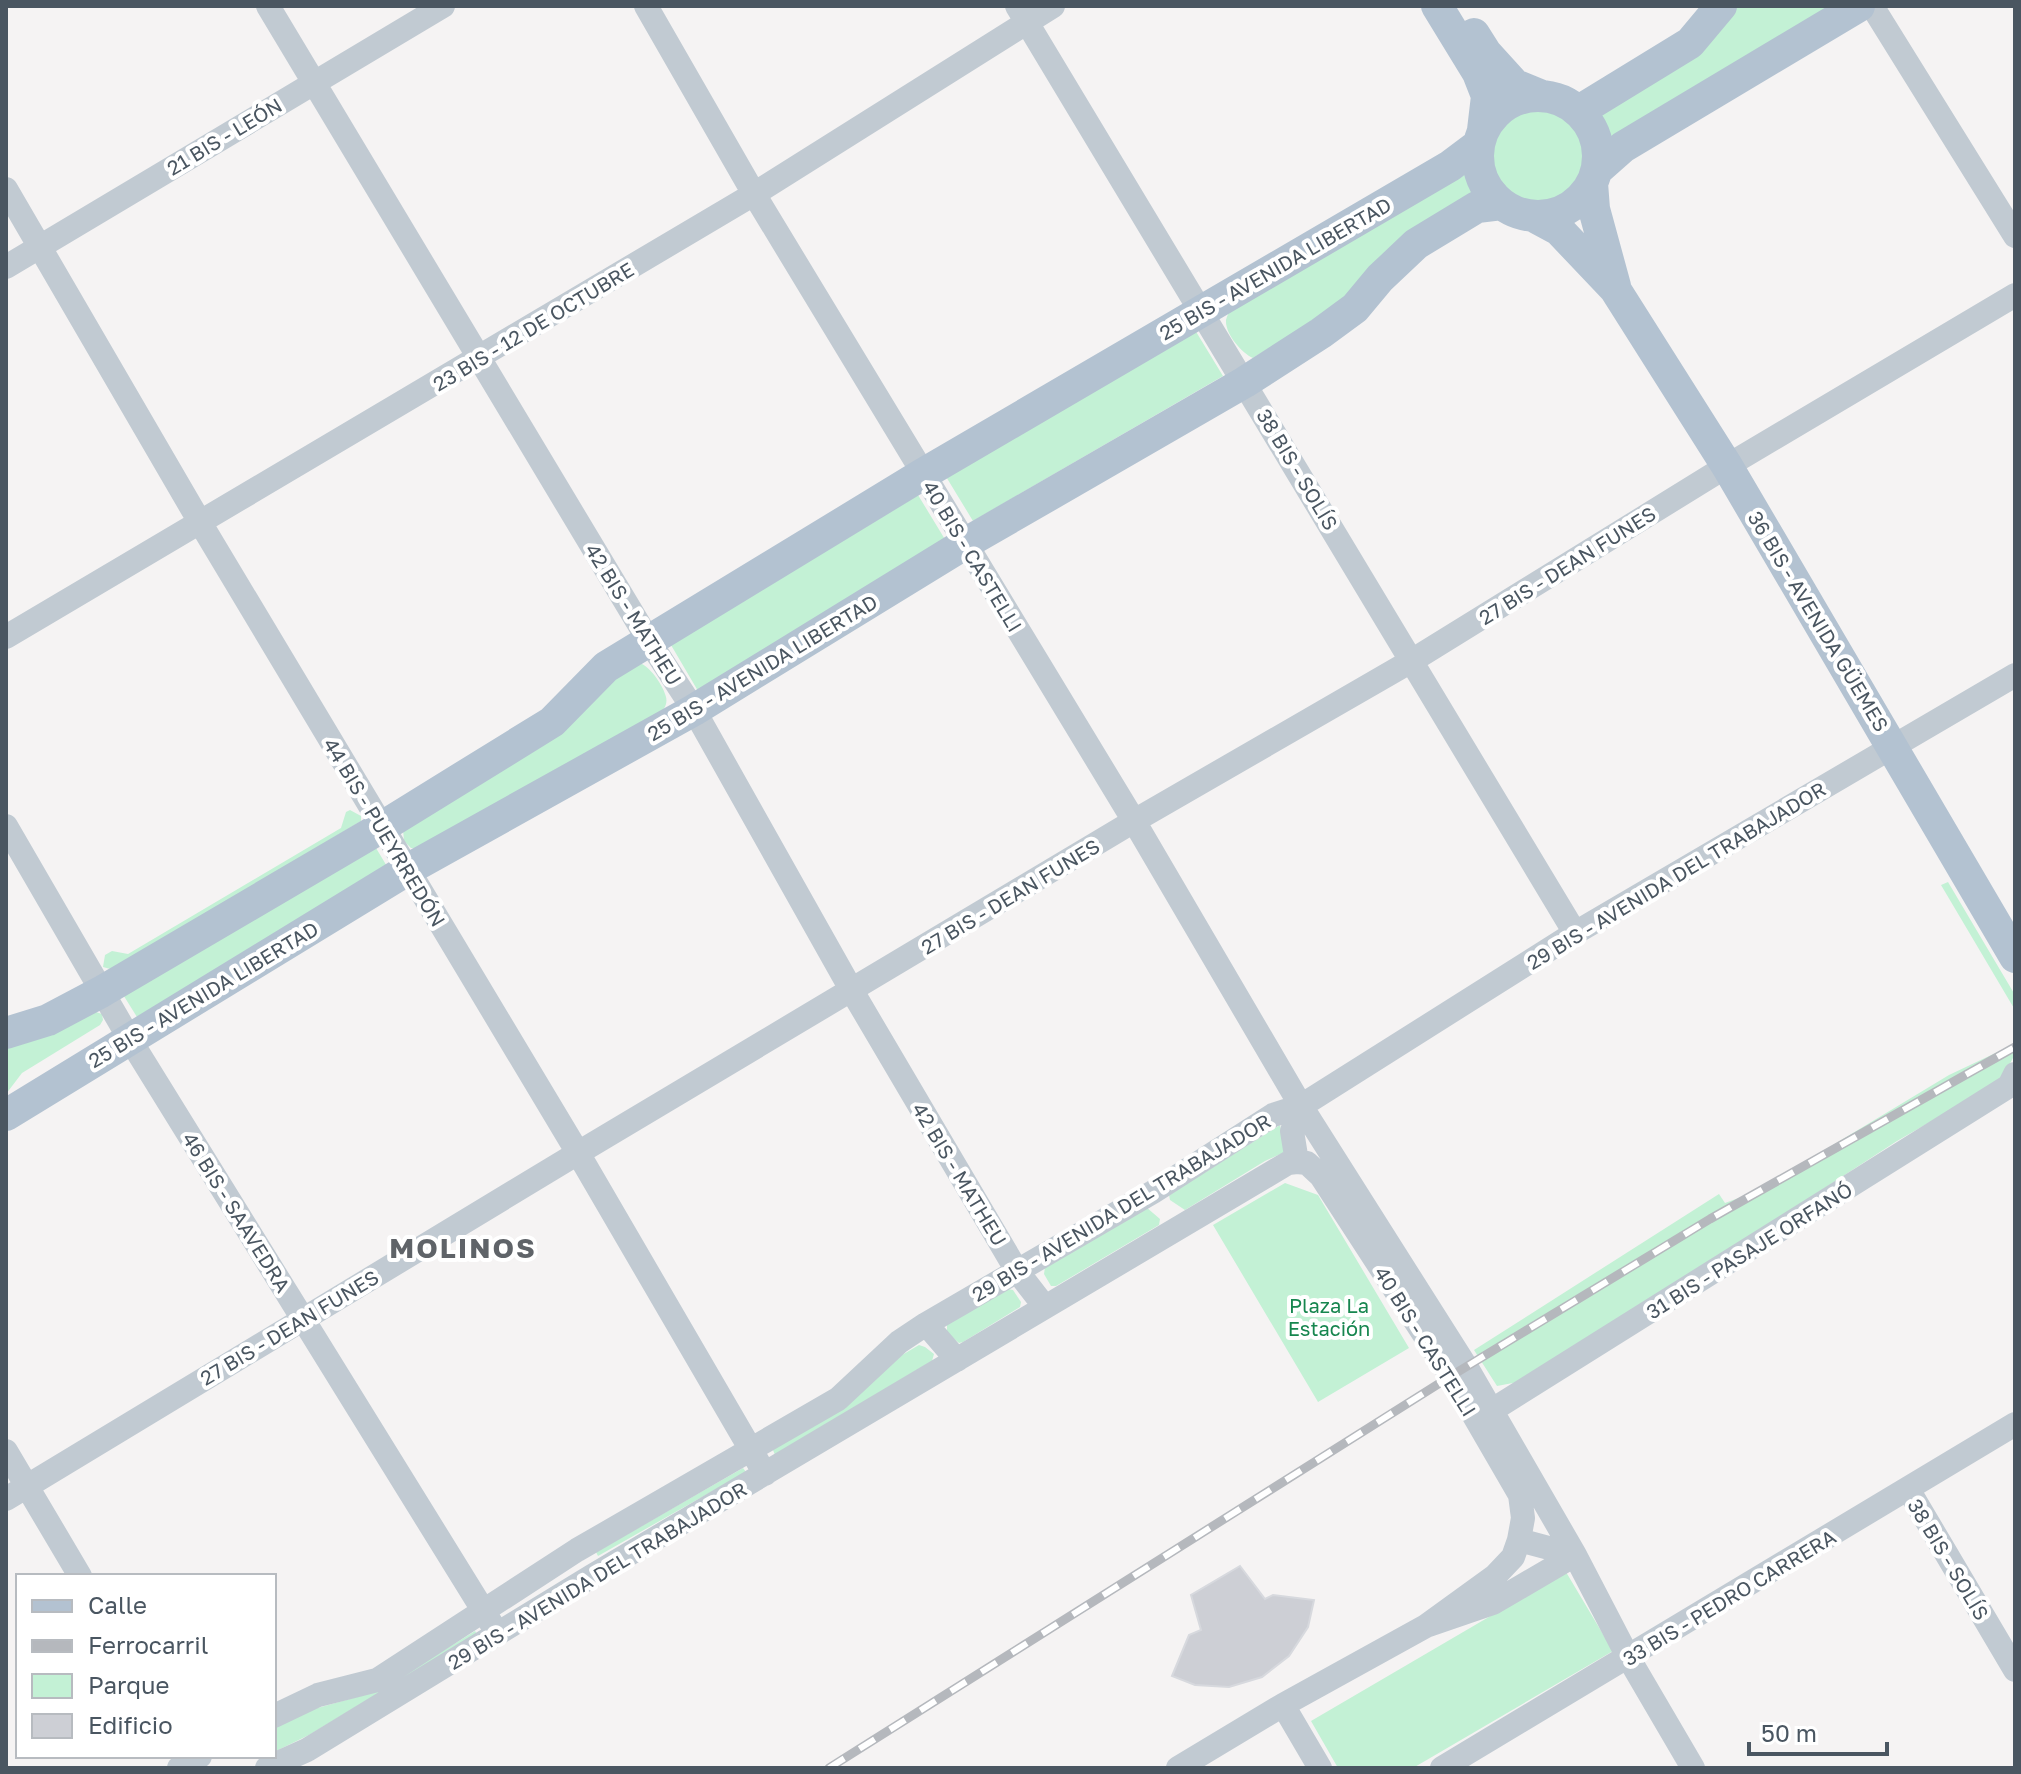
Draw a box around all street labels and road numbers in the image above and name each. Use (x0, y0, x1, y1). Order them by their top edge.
street label: 21 BIS - LEÓN (162, 92, 286, 180)
street label: 25 BIS - AVENIDA LIBERTAD (1155, 192, 1395, 344)
street label: 23 BIS - 12 DE OCTUBRE (428, 256, 638, 396)
street label: 38 BIS - SOLÍS (1252, 404, 1344, 534)
street label: 40 BIS - CASTELLI (918, 476, 1028, 636)
street label: 27 BIS - DEAN FUNES (1474, 501, 1660, 629)
street label: 36 BIS - AVENIDA GÜEMES (1744, 507, 1894, 735)
street label: 42 BIS - MATHEU (581, 539, 687, 689)
street label: 25 BIS - AVENIDA LIBERTAD (643, 589, 881, 745)
street label: 44 BIS - PUEYRREDÓN (319, 733, 451, 931)
street label: 29 BIS - AVENIDA DEL TRABAJADOR (1522, 776, 1830, 974)
street label: 27 BIS - DEAN FUNES (916, 833, 1104, 959)
street label: 25 BIS - AVENIDA LIBERTAD (84, 916, 322, 1072)
street label: 42 BIS - MATHEU (908, 1098, 1012, 1250)
street label: 29 BIS - AVENIDA DEL TRABAJADOR (967, 1108, 1275, 1306)
street label: 46 BIS - SAAVEDRA (178, 1128, 296, 1296)
street label: 31 BIS - PASAJE ORFANÓ (1642, 1177, 1856, 1323)
street label: 40 BIS - CASTELLI (1370, 1262, 1482, 1420)
street label: 27 BIS - DEAN FUNES (195, 1264, 383, 1390)
street label: 29 BIS - AVENIDA DEL TRABAJADOR (443, 1476, 751, 1674)
street label: 38 BIS - SOLÍS (1903, 1494, 1995, 1624)
street label: 33 BIS - PEDRO CARRERA (1618, 1524, 1840, 1670)

